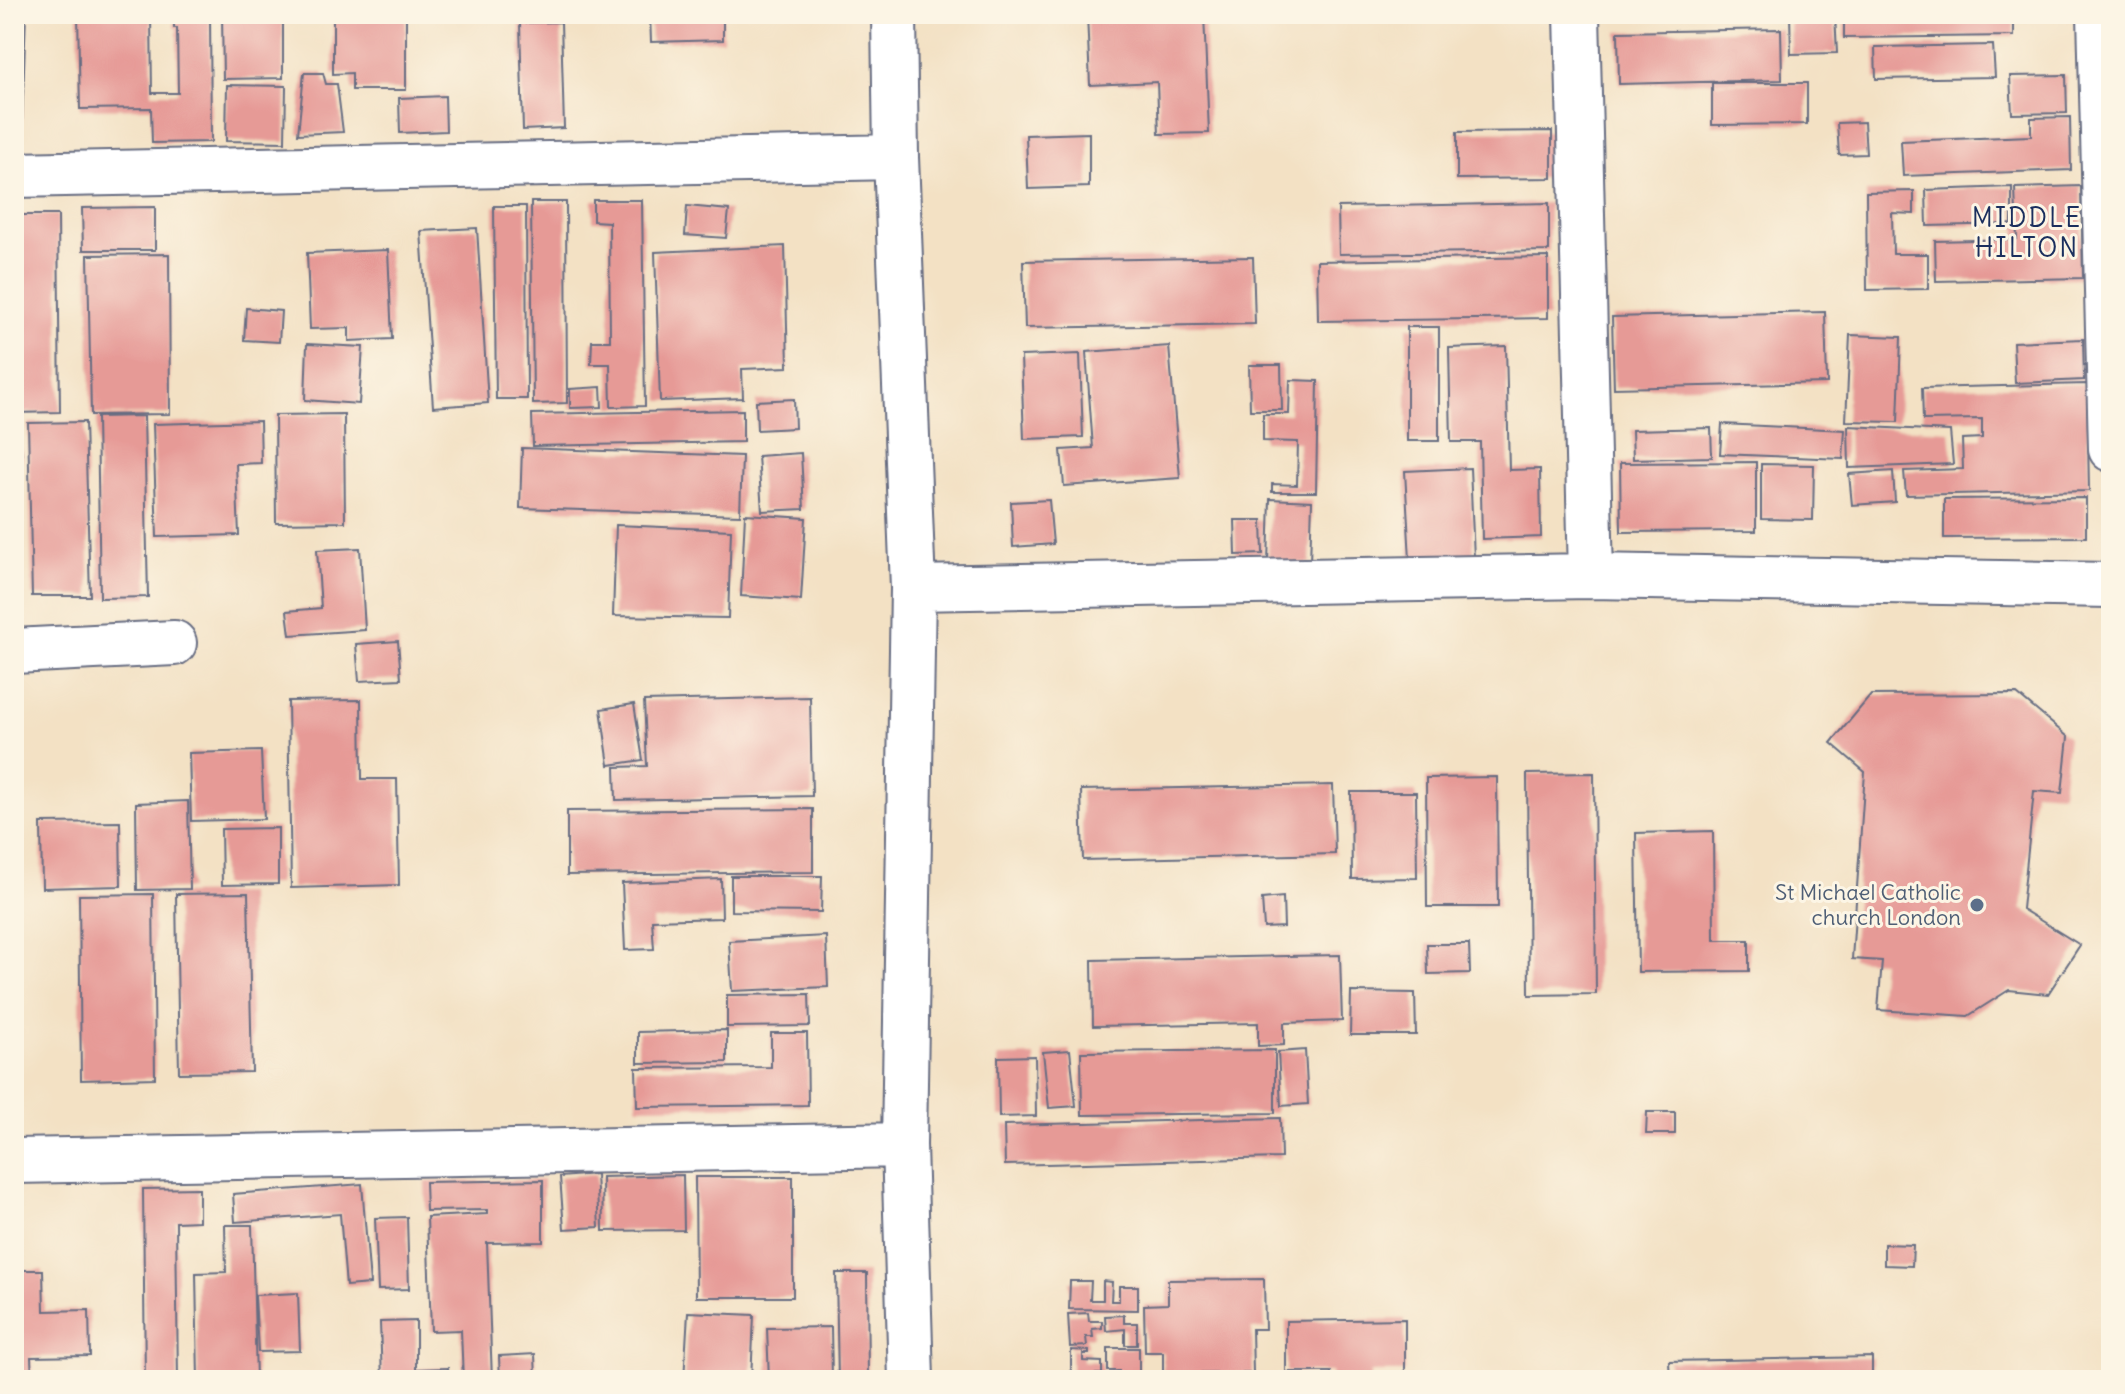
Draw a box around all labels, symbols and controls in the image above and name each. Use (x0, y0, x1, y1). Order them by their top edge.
district label: MIDDLE HILTON (1972, 201, 2082, 264)
place label: St Michael Catholic church London (1775, 878, 1961, 931)
marker: St Michael Catholic church London (1968, 896, 1986, 914)

